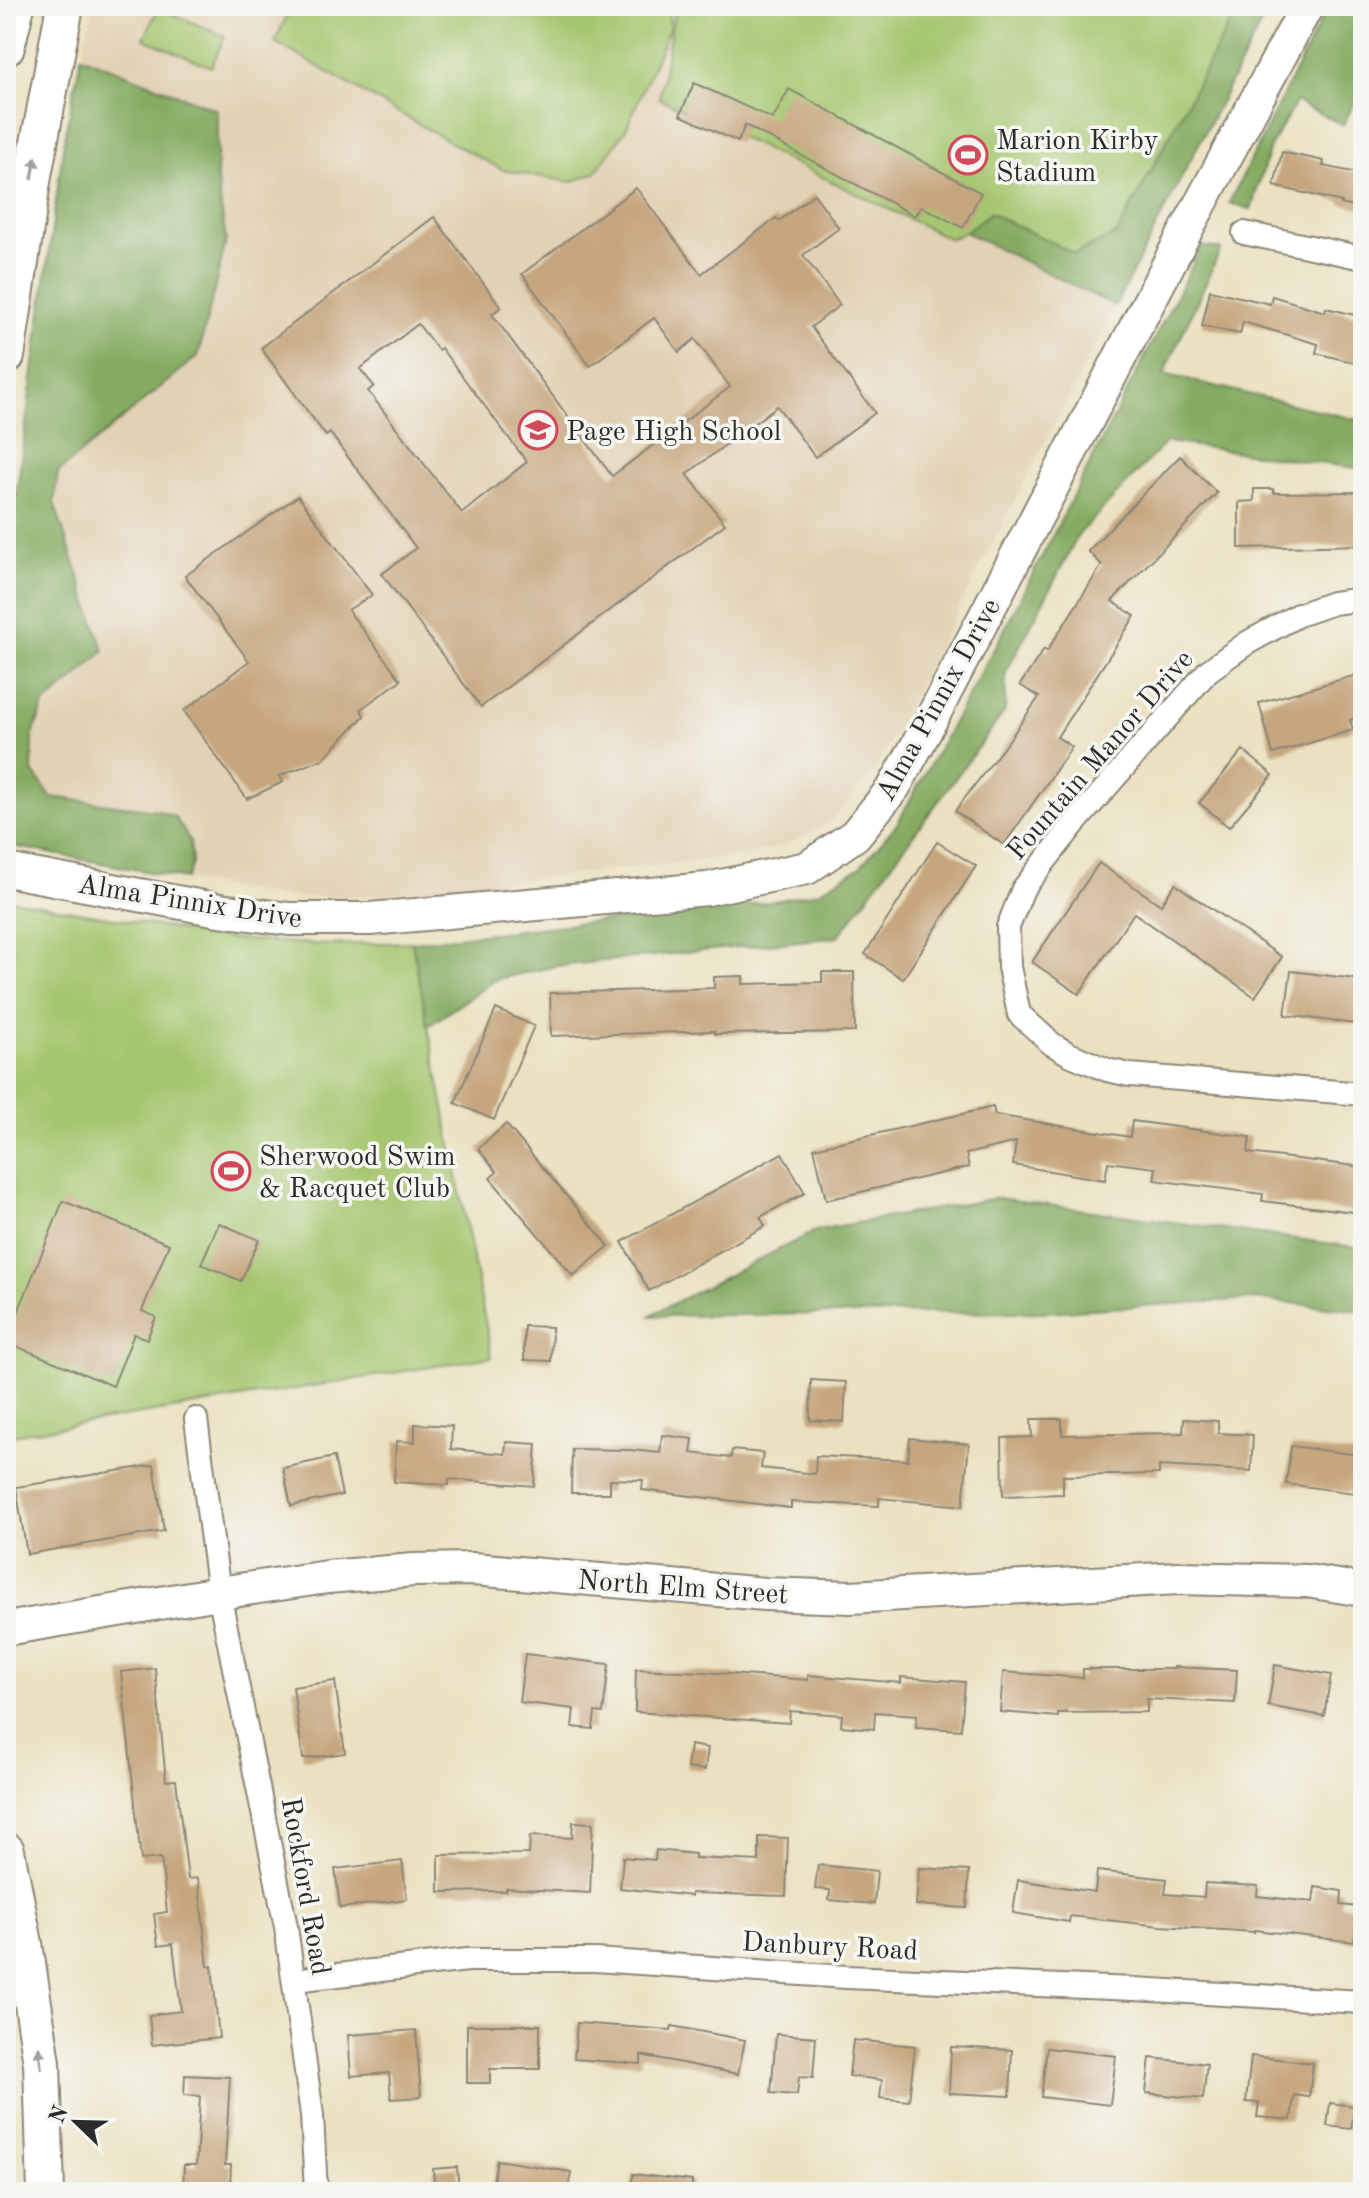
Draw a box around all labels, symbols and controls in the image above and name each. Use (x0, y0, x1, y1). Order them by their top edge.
place label: Marion Kirby Stadium (996, 128, 1159, 188)
sports icon: Marion Kirby Stadium (947, 134, 989, 176)
one-way arrow (29, 155, 41, 180)
school or university icon: Page High School (517, 409, 559, 451)
place label: Page High School (566, 419, 781, 447)
street label: Alma Pinnix Drive (872, 594, 1007, 806)
street label: Fountain Manor Drive (1003, 646, 1200, 866)
street label: Alma Pinnix Drive (75, 871, 304, 935)
place label: Sherwood Swim & Racquet Club (259, 1144, 455, 1204)
sports icon: Sherwood Swim & Racquet Club (210, 1150, 252, 1192)
street label: North Elm Street (577, 1568, 789, 1610)
street label: Rockford Road (275, 1795, 333, 1978)
street label: Danbury Road (741, 1929, 919, 1967)
one-way arrow (34, 2045, 47, 2070)
north arrow (36, 2082, 116, 2162)
text: N (46, 2103, 73, 2127)

